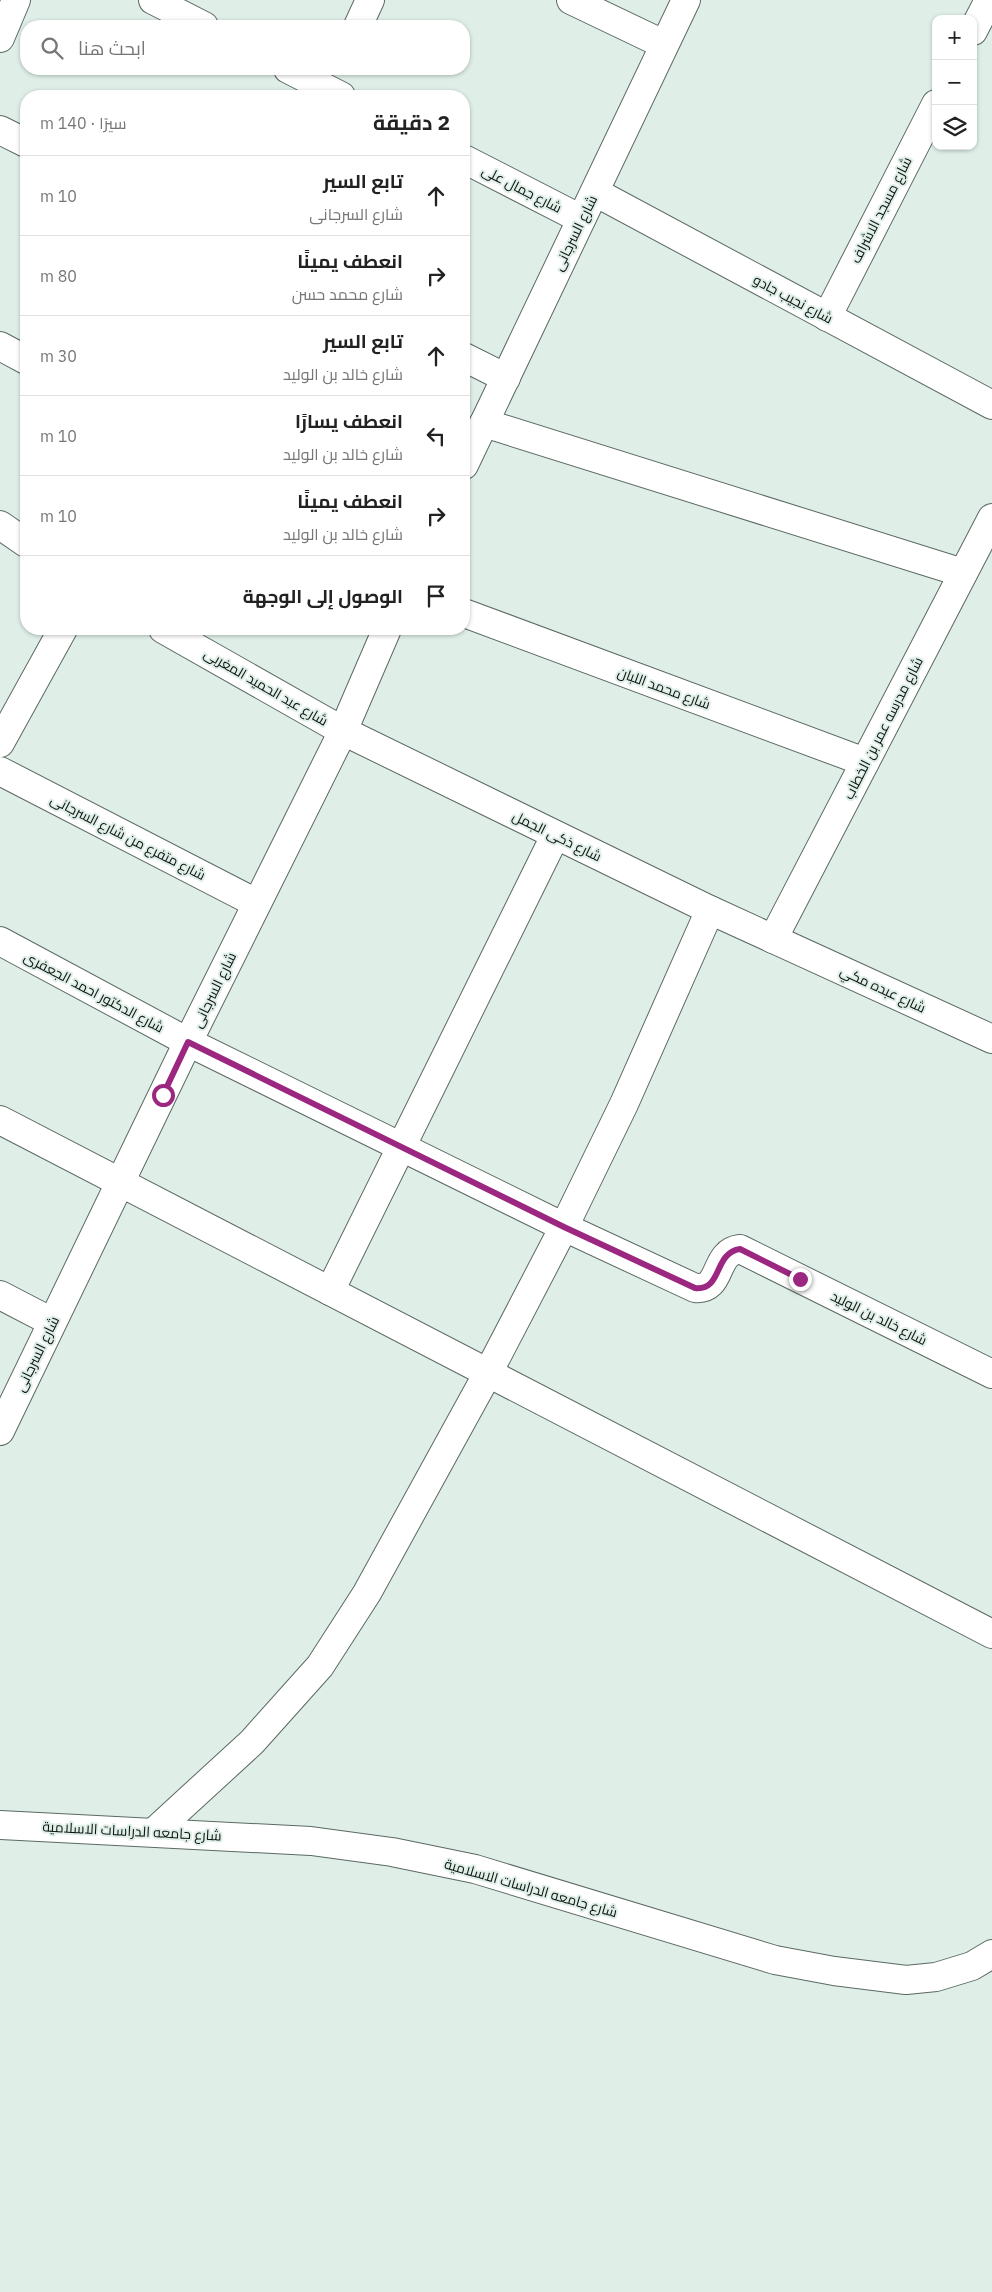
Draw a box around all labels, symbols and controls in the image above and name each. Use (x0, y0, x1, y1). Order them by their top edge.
map controls (932, 15, 977, 150)
button: + (932, 15, 977, 60)
search box (20, 20, 470, 75)
icon: search (38, 34, 66, 62)
text: ابحث هنا (78, 36, 146, 60)
button: − (932, 60, 977, 105)
button: layers (932, 105, 977, 150)
text: 2 دقيقة (373, 108, 450, 136)
text: سيرًا · 140 m (40, 113, 126, 133)
street label: شارع مسجد الاشراف (846, 154, 916, 266)
street label: شارع جمال على (479, 161, 565, 217)
text: تابع السير (323, 169, 403, 193)
icon: ahead (422, 182, 450, 210)
text: 10 m (40, 186, 77, 206)
street label: شارع السرجانى (549, 192, 601, 274)
text: شارع السرجانى (309, 204, 403, 224)
text: انعطف يمينًا (297, 249, 403, 273)
icon: right (422, 262, 450, 290)
text: 80 m (40, 266, 77, 286)
street label: شارع نجيب جادو (750, 270, 836, 328)
text: شارع محمد حسن (292, 284, 403, 304)
text: تابع السير (323, 329, 403, 353)
icon: ahead (422, 342, 450, 370)
text: 30 m (40, 346, 77, 366)
text: شارع خالد بن الوليد (283, 364, 403, 384)
text: انعطف يسارًا (295, 409, 403, 433)
icon: left (422, 422, 450, 450)
text: 10 m (40, 426, 77, 446)
text: شارع خالد بن الوليد (283, 444, 403, 464)
text: انعطف يمينًا (297, 489, 403, 513)
icon: right (422, 502, 450, 530)
text: 10 m (40, 506, 77, 526)
text: شارع خالد بن الوليد (283, 524, 403, 544)
icon: arrive (422, 582, 450, 610)
text: الوصول إلى الوجهة (243, 584, 403, 608)
street label: شارع عبد الحميد المغربى (201, 644, 331, 730)
street label: شارع مدرسه عمر بن الخطاب (839, 654, 927, 802)
street label: شارع محمد اللبان (615, 663, 713, 713)
street label: شارع متفرع من شارع السرجانى (47, 790, 209, 884)
street label: شارع ذكى الجمل (509, 807, 605, 865)
street label: شارع الدكتور احمد الجعفرى (21, 947, 167, 1037)
street label: شارع السرجانى (188, 949, 240, 1031)
street label: شارع عبده مكي (836, 961, 929, 1019)
route start (152, 1084, 175, 1107)
route end (789, 1268, 812, 1291)
street label: شارع خالد بن الوليد (828, 1287, 930, 1349)
street label: شارع السرجانى (11, 1313, 63, 1395)
street label: شارع جامعه الدراسات الاسلامية (42, 1817, 222, 1845)
street label: شارع جامعه الدراسات الاسلامية (442, 1855, 620, 1921)

